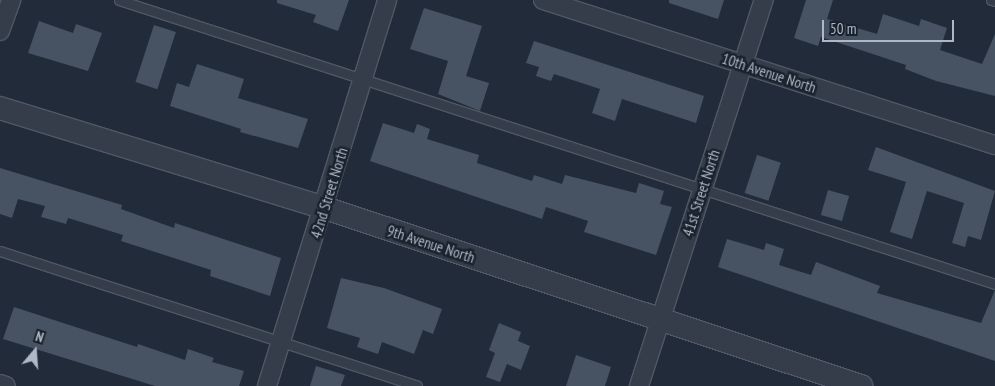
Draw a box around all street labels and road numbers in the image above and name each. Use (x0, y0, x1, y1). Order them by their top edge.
street label: 10th Avenue North (719, 49, 819, 97)
street label: 42nd Street North (307, 146, 351, 240)
street label: 41st Street North (679, 147, 723, 239)
street label: 9th Avenue North (385, 221, 477, 267)

